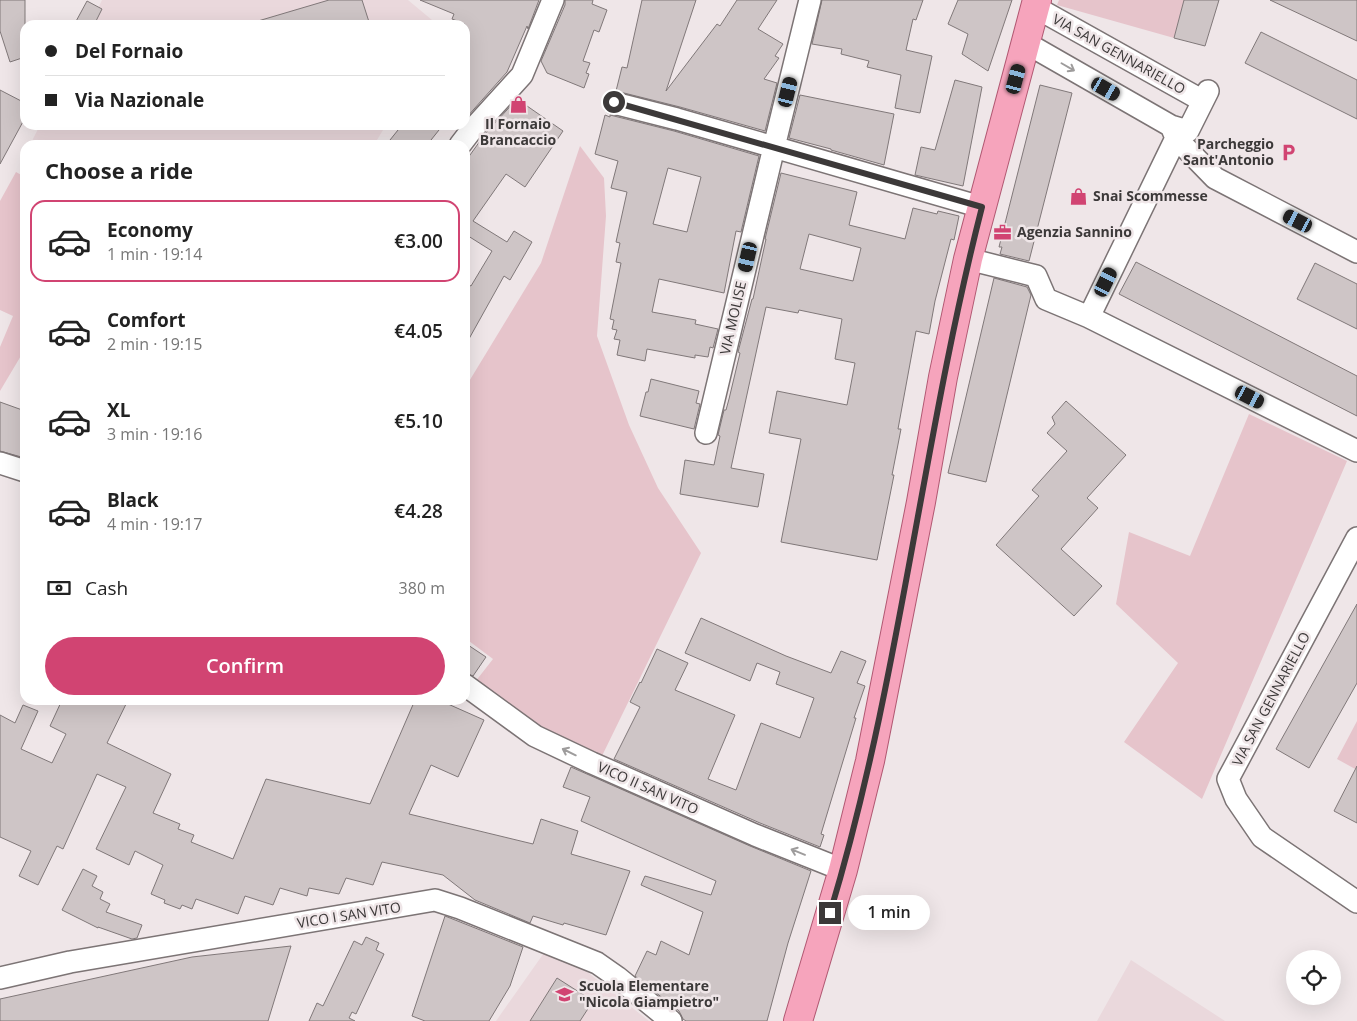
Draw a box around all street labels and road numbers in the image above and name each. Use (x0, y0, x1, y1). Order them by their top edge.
street label: VIA SAN GENNARIELLO (1049, 9, 1189, 98)
street label: VIA MOLISE (715, 279, 750, 357)
street label: VIA SAN GENNARIELLO (1227, 628, 1314, 769)
street label: VICO II SAN VITO (595, 757, 702, 818)
street label: VICO I SAN VITO (296, 897, 402, 932)

